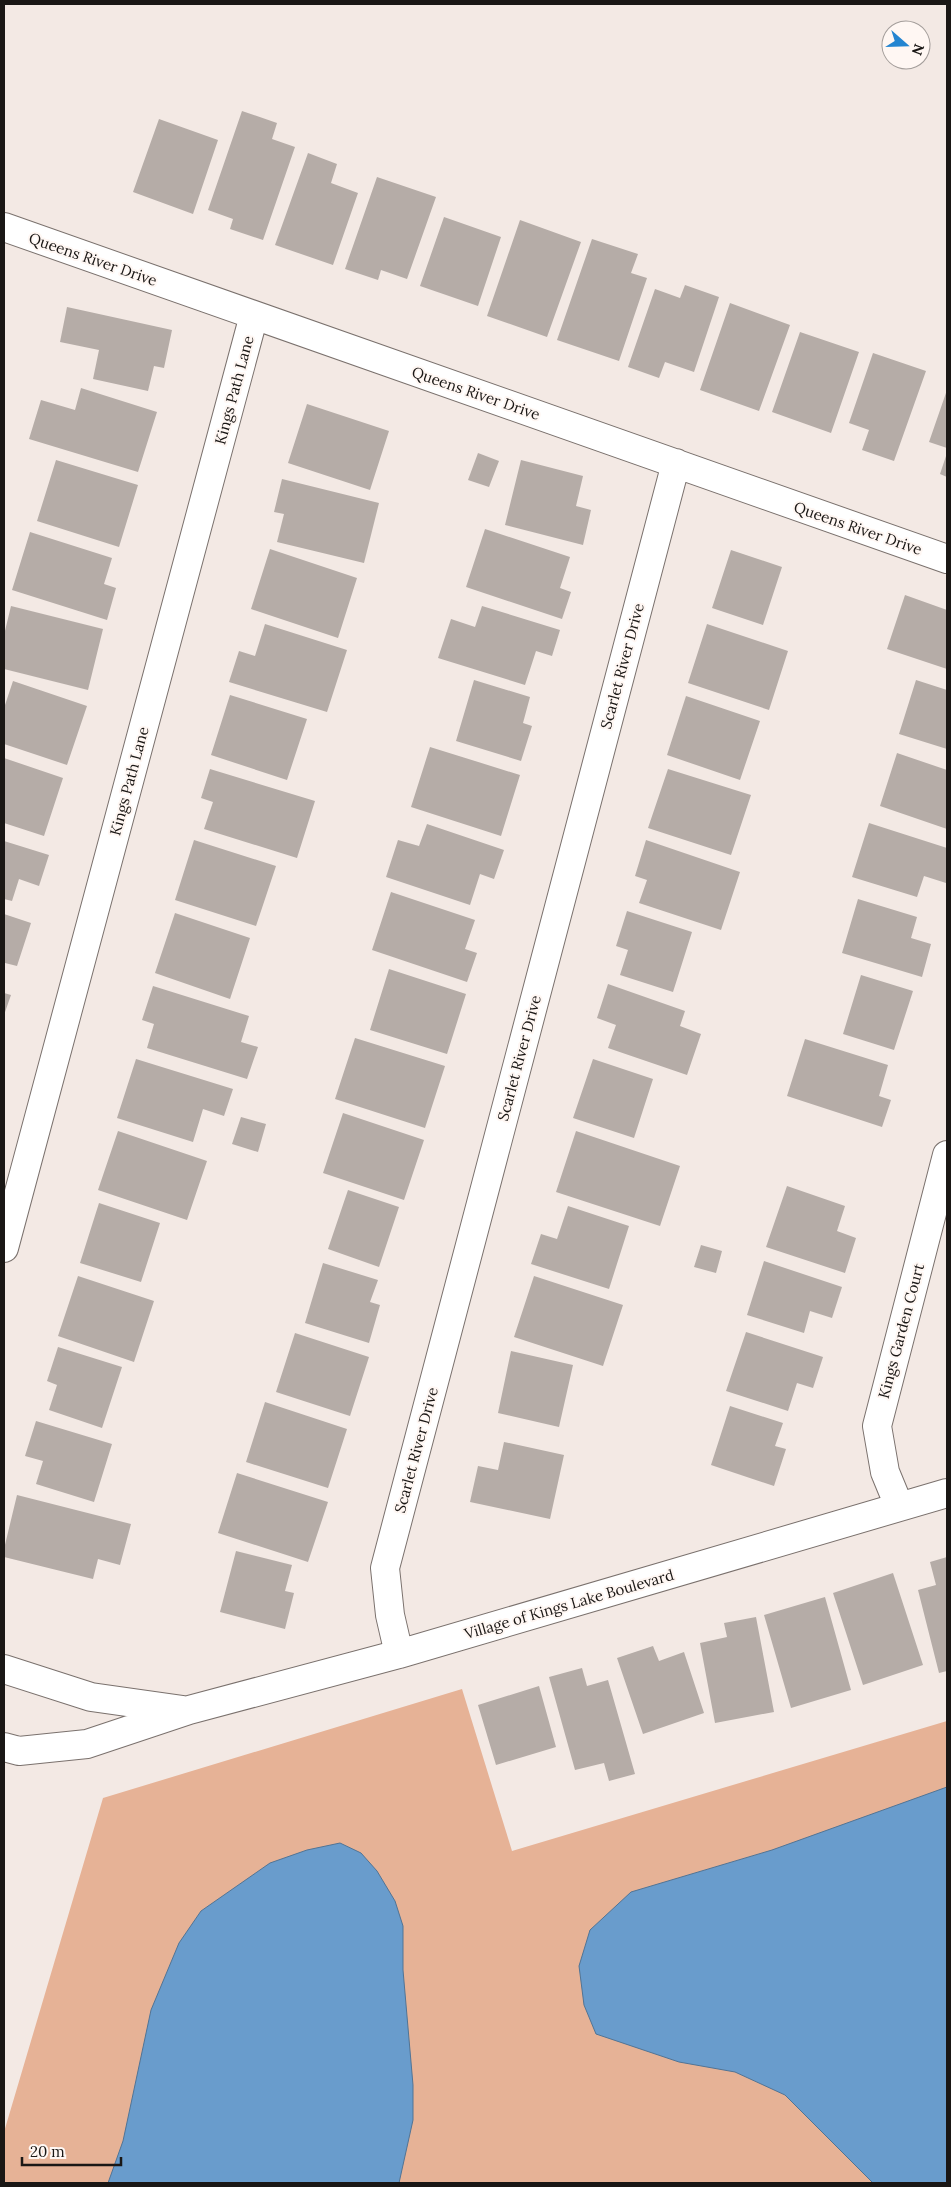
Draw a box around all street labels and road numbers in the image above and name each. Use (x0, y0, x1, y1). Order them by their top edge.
street label: Queens River Drive (26, 228, 160, 290)
street label: Kings Path Lane (210, 333, 258, 447)
street label: Queens River Drive (409, 362, 543, 424)
street label: Queens River Drive (791, 497, 925, 559)
street label: Scarlet River Drive (596, 601, 648, 731)
street label: Kings Path Lane (105, 724, 153, 838)
street label: Scarlet River Drive (493, 993, 545, 1123)
street label: Kings Garden Court (874, 1261, 928, 1401)
street label: Scarlet River Drive (390, 1385, 442, 1515)
street label: Village of Kings Lake Boulevard (461, 1565, 676, 1643)

